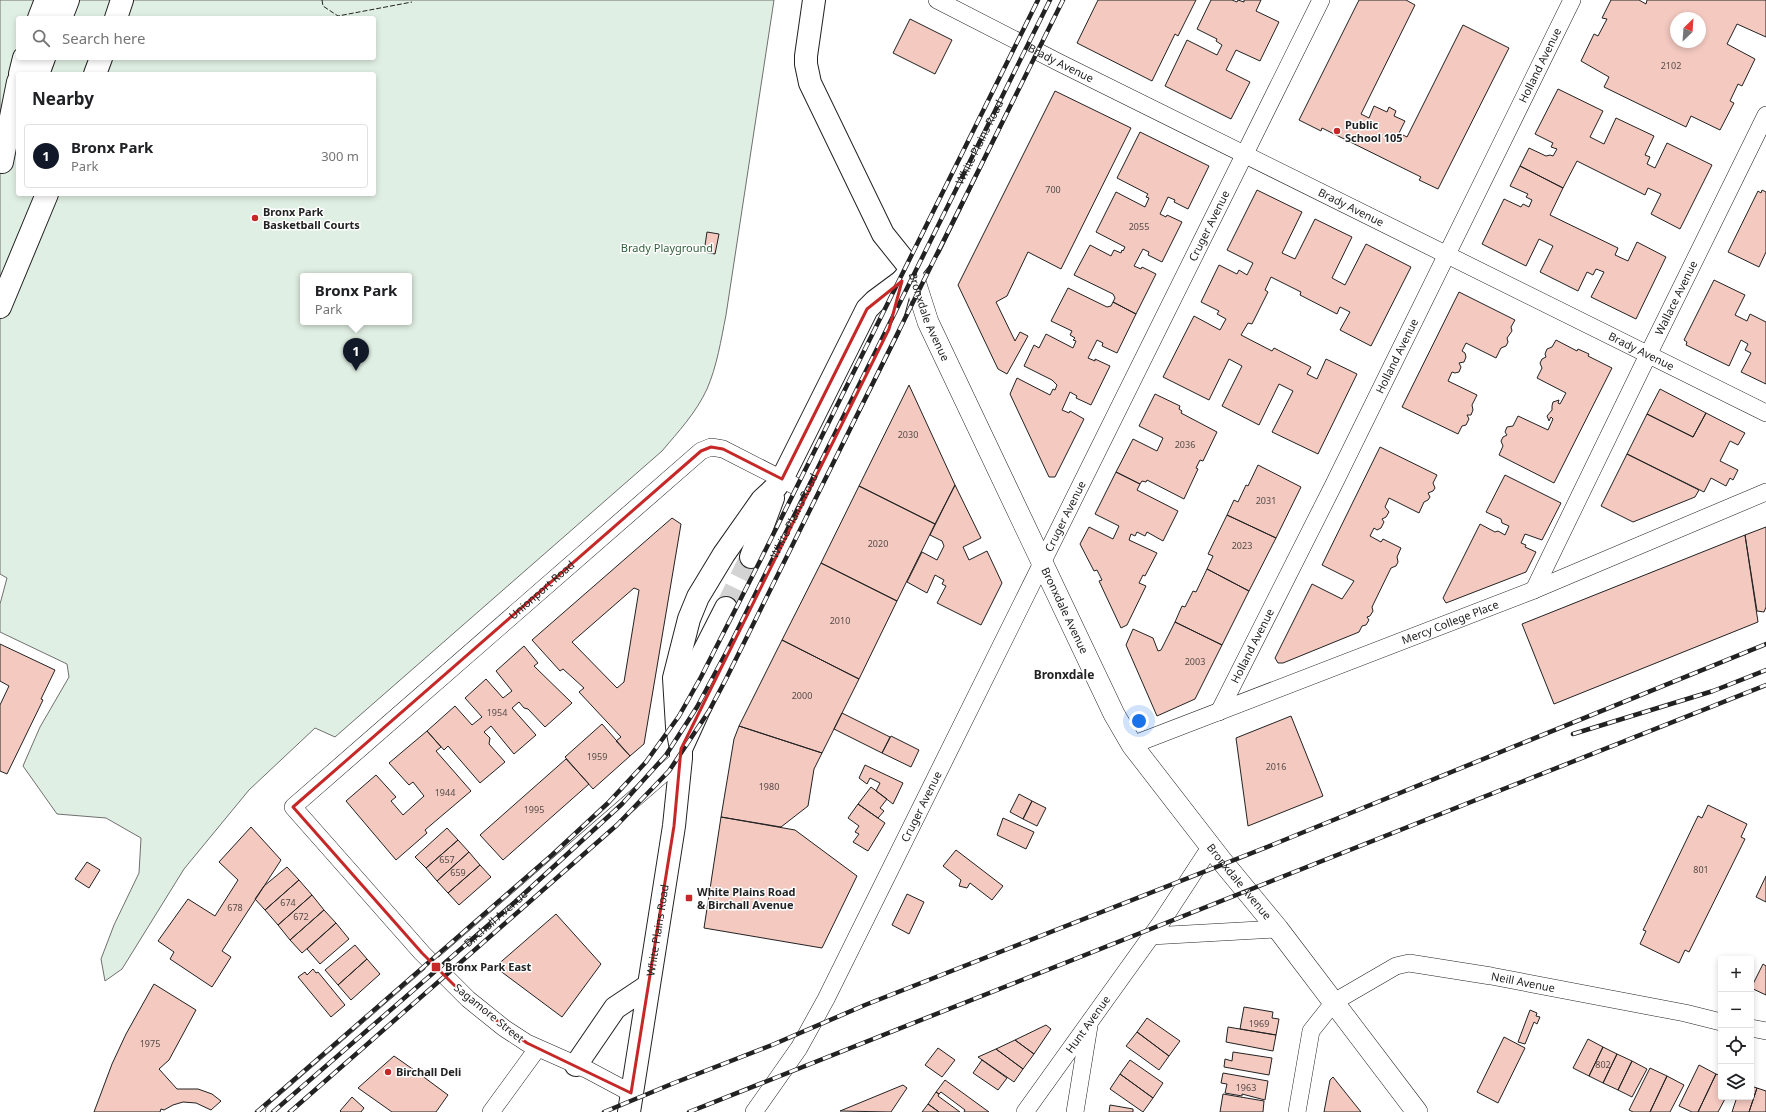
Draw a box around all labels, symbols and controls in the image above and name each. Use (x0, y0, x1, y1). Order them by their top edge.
north arrow (1670, 12, 1706, 48)
search box (16, 16, 376, 60)
street label: Holland Avenue (1515, 25, 1564, 105)
icon: search (30, 27, 52, 49)
text: Search here (62, 28, 145, 48)
street label: Brady Avenue (1026, 40, 1096, 86)
house number: 2102 (1661, 59, 1681, 72)
text: Nearby (32, 87, 94, 110)
street label: White Plains Road (952, 97, 1006, 187)
place label: Public School 105 (1345, 117, 1403, 145)
marker: Public School 105 (1332, 126, 1342, 136)
text: Bronx Park (71, 137, 153, 157)
text: 1 (42, 147, 50, 165)
text: 300 m (321, 147, 359, 165)
text: Park (71, 157, 98, 175)
house number: 700 (1045, 183, 1061, 196)
street label: Brady Avenue (1316, 184, 1387, 229)
street label: Cruger Avenue (1185, 188, 1233, 264)
place label: Bronx Park Basketball Courts (263, 204, 360, 232)
marker: Bronx Park Basketball Courts (250, 213, 260, 223)
house number: 2055 (1129, 220, 1149, 233)
park label: Brady Playground (621, 240, 713, 255)
street label: Wallace Avenue (1651, 258, 1700, 337)
street label: Bronxdale Avenue (906, 270, 953, 363)
popup (300, 273, 412, 325)
text: Bronx Park (315, 280, 397, 300)
text: Park (315, 300, 342, 318)
street label: Holland Avenue (1372, 316, 1421, 396)
street label: Brady Avenue (1606, 328, 1677, 373)
pin: 1 (343, 338, 369, 371)
house number: 2030 (898, 428, 918, 441)
house number: 2036 (1175, 438, 1195, 451)
street label: White Plains Road (766, 471, 821, 560)
street label: Cruger Avenue (1041, 478, 1089, 554)
house number: 2031 (1256, 494, 1276, 507)
house number: 2020 (868, 537, 888, 550)
house number: 2023 (1232, 539, 1252, 552)
street label: Unionport Road (505, 557, 577, 622)
street label: Bronxdale Avenue (1038, 565, 1092, 656)
street label: Mercy College Place (1399, 596, 1501, 647)
street label: Holland Avenue (1227, 606, 1277, 686)
house number: 2010 (830, 614, 850, 627)
house number: 2003 (1185, 655, 1205, 668)
district label: Bronxdale (1034, 666, 1094, 683)
house number: 2000 (792, 689, 812, 702)
house number: 1954 (487, 706, 507, 719)
your location (1129, 711, 1149, 731)
house number: 1959 (587, 750, 607, 763)
house number: 2016 (1266, 760, 1286, 773)
street label: Cruger Avenue (897, 768, 945, 844)
house number: 1980 (759, 780, 779, 793)
house number: 1944 (435, 786, 455, 799)
house number: 1995 (524, 803, 544, 816)
street label: Bronxdale Avenue (1204, 840, 1275, 922)
house number: 657 (439, 853, 455, 866)
house number: 801 (1693, 863, 1709, 876)
house number: 659 (450, 866, 466, 879)
street label: White Plains Road (642, 883, 672, 977)
place label: White Plains Road & Birchall Avenue (697, 884, 795, 912)
street label: Birchall Avenue (460, 886, 530, 950)
marker: White Plains Road & Birchall Avenue (684, 893, 694, 903)
house number: 674 (280, 896, 296, 909)
house number: 678 (227, 901, 243, 914)
house number: 672 (293, 910, 309, 923)
map controls (1718, 956, 1754, 1100)
button: + (1718, 956, 1754, 992)
place label: Bronx Park East (445, 959, 532, 974)
marker: Bronx Park East (430, 961, 442, 973)
street label: Neill Avenue (1490, 968, 1556, 995)
street label: Sagamore Street (451, 980, 528, 1046)
street label: Hunt Avenue (1062, 992, 1113, 1056)
button: − (1718, 992, 1754, 1028)
house number: 1969 (1249, 1017, 1269, 1030)
button: locate (1718, 1028, 1754, 1064)
house number: 1975 (140, 1037, 160, 1050)
house number: 802 (1595, 1058, 1611, 1071)
place label: Birchall Deli (396, 1064, 461, 1079)
button: layers (1718, 1064, 1754, 1100)
marker: Birchall Deli (383, 1067, 393, 1077)
house number: 1963 (1236, 1081, 1256, 1094)

